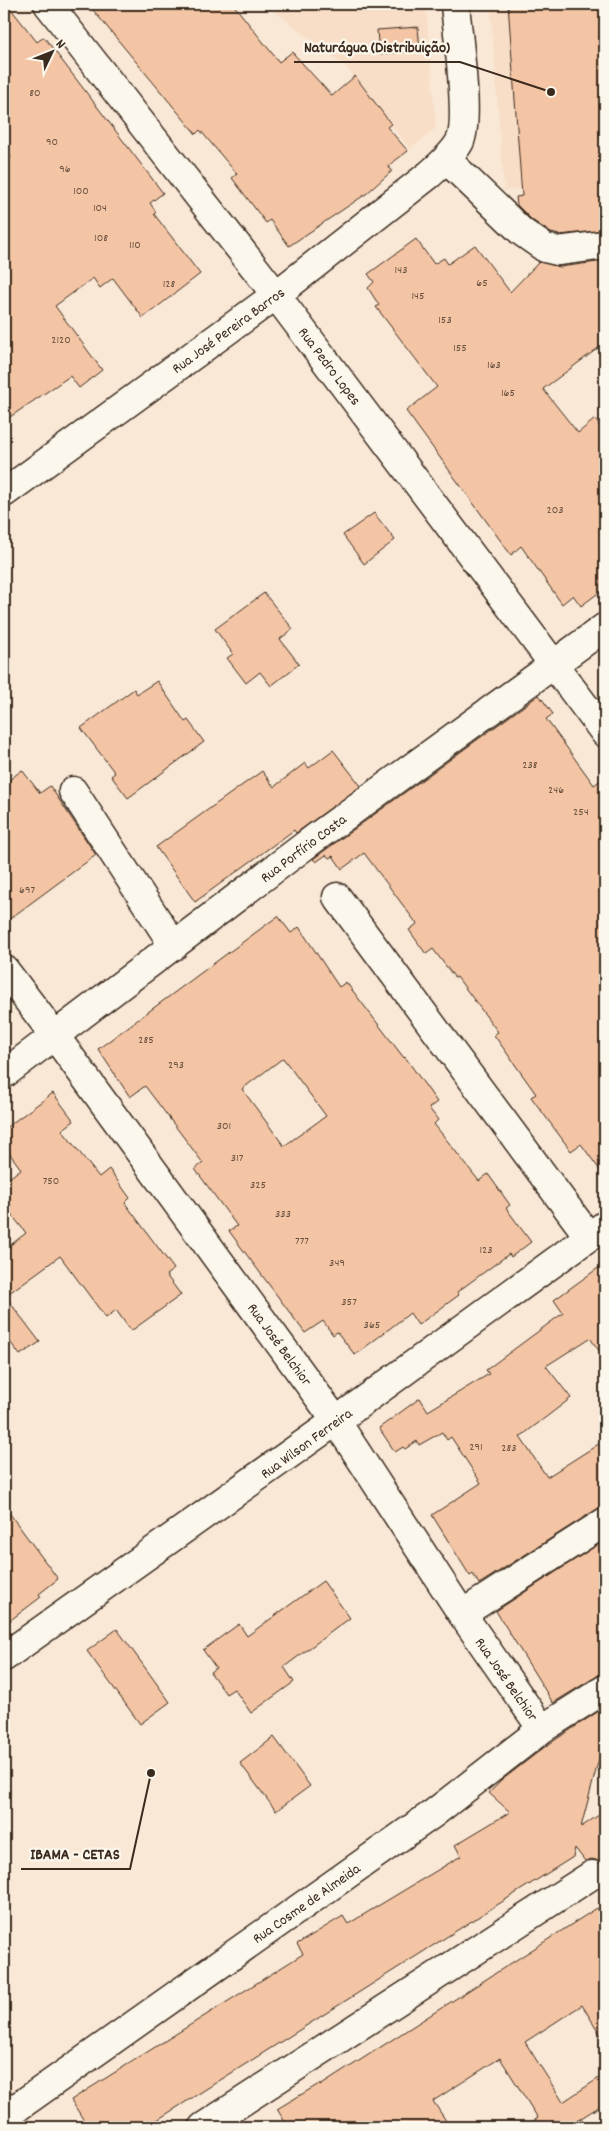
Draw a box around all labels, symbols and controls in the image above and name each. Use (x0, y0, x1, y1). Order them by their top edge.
north arrow (28, 28, 78, 78)
callout: Naturágua (Distribuição) (294, 31, 460, 62)
text: N (50, 35, 70, 54)
text: Naturágua (Distribuição) (304, 37, 450, 60)
house number: 80 (29, 85, 41, 102)
house number: 90 (46, 134, 58, 151)
house number: 96 (59, 161, 71, 178)
house number: 100 (73, 183, 89, 200)
house number: 104 (93, 200, 107, 217)
house number: 108 (94, 230, 108, 247)
house number: 110 (129, 237, 141, 254)
house number: 143 (395, 262, 407, 279)
house number: 65 (476, 275, 488, 292)
house number: 128 (163, 276, 176, 293)
street label: Rua José Pereira Barros (168, 283, 290, 380)
house number: 145 (411, 288, 425, 305)
house number: 153 (438, 312, 452, 329)
street label: Rua Pedro Lopes (292, 323, 365, 411)
house number: 2120 (51, 332, 71, 349)
house number: 155 (453, 340, 467, 357)
house number: 163 (487, 357, 501, 374)
house number: 165 (501, 385, 515, 402)
house number: 203 (546, 502, 564, 519)
house number: 238 (522, 757, 538, 774)
house number: 246 (548, 782, 564, 799)
house number: 254 (573, 804, 589, 821)
street label: Rua Porfírio Costa (257, 809, 353, 889)
house number: 697 (19, 882, 35, 899)
house number: 285 (138, 1032, 154, 1049)
house number: 293 (168, 1057, 184, 1074)
house number: 301 (217, 1118, 231, 1135)
house number: 317 (231, 1150, 244, 1167)
house number: 750 (43, 1173, 59, 1190)
house number: 325 (250, 1177, 266, 1194)
house number: 333 (275, 1206, 291, 1223)
house number: 777 (295, 1233, 309, 1250)
house number: 123 (479, 1242, 493, 1259)
house number: 349 (329, 1255, 345, 1272)
house number: 357 (341, 1294, 357, 1311)
street label: Rua José Belchior (241, 1299, 316, 1392)
house number: 365 (364, 1317, 380, 1334)
street label: Rua Wilson Ferreira (257, 1403, 358, 1486)
house number: 291 (469, 1439, 483, 1456)
house number: 283 (501, 1440, 517, 1457)
street label: Rua José Belchior (468, 1634, 543, 1727)
callout: IBAMA - CETAS (21, 1838, 130, 1869)
text: IBAMA - CETAS (30, 1844, 120, 1867)
street label: Rua Cosme de Almeida (249, 1858, 366, 1950)

